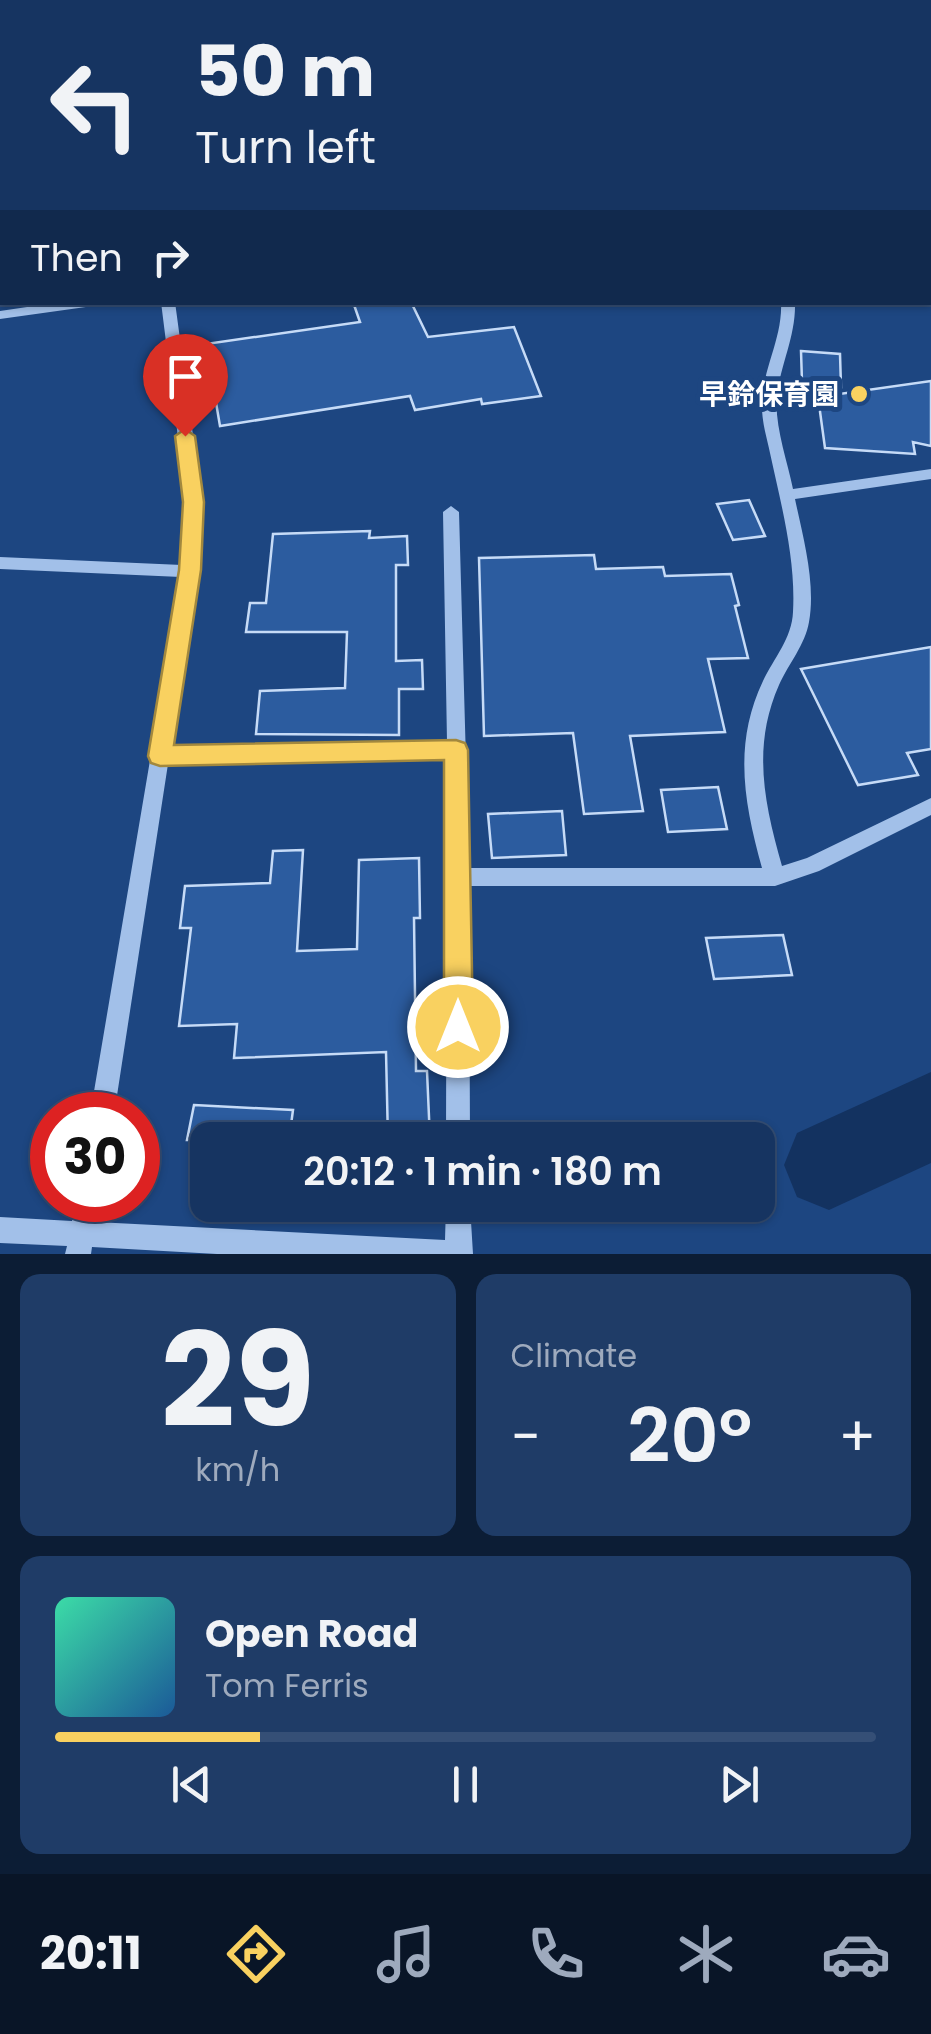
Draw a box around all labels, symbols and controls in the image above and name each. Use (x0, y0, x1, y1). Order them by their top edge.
text: 50 m (195, 22, 375, 121)
icon: left (30, 40, 160, 170)
text: Turn left (195, 116, 376, 179)
icon: right (143, 230, 198, 285)
text: Then (30, 231, 123, 284)
pin (143, 334, 228, 437)
icon: arrive (158, 349, 213, 404)
place label: 早鈴保育園 (699, 375, 839, 414)
marker: 早鈴保育園 (848, 383, 870, 405)
position arrow (406, 975, 510, 1079)
speed limit sign: 30 (30, 1092, 160, 1222)
text: 20:12 · 1 min · 180 m (303, 1145, 662, 1198)
text: 29 (161, 1289, 315, 1472)
text: Climate (511, 1333, 637, 1378)
text: 20° (627, 1383, 752, 1488)
text: − (511, 1398, 541, 1475)
text: + (838, 1398, 876, 1475)
text: km/h (195, 1447, 280, 1492)
text: Open Road (205, 1607, 418, 1660)
text: Tom Ferris (205, 1663, 369, 1708)
icon: previous (164, 1757, 219, 1812)
icon: pause (438, 1757, 493, 1812)
icon: next (712, 1757, 767, 1812)
icon: directions (221, 1919, 291, 1989)
icon: music (371, 1919, 441, 1989)
icon: phone (521, 1919, 591, 1989)
icon: climate (671, 1919, 741, 1989)
icon: car (821, 1919, 891, 1989)
text: 20:11 (40, 1922, 142, 1985)

